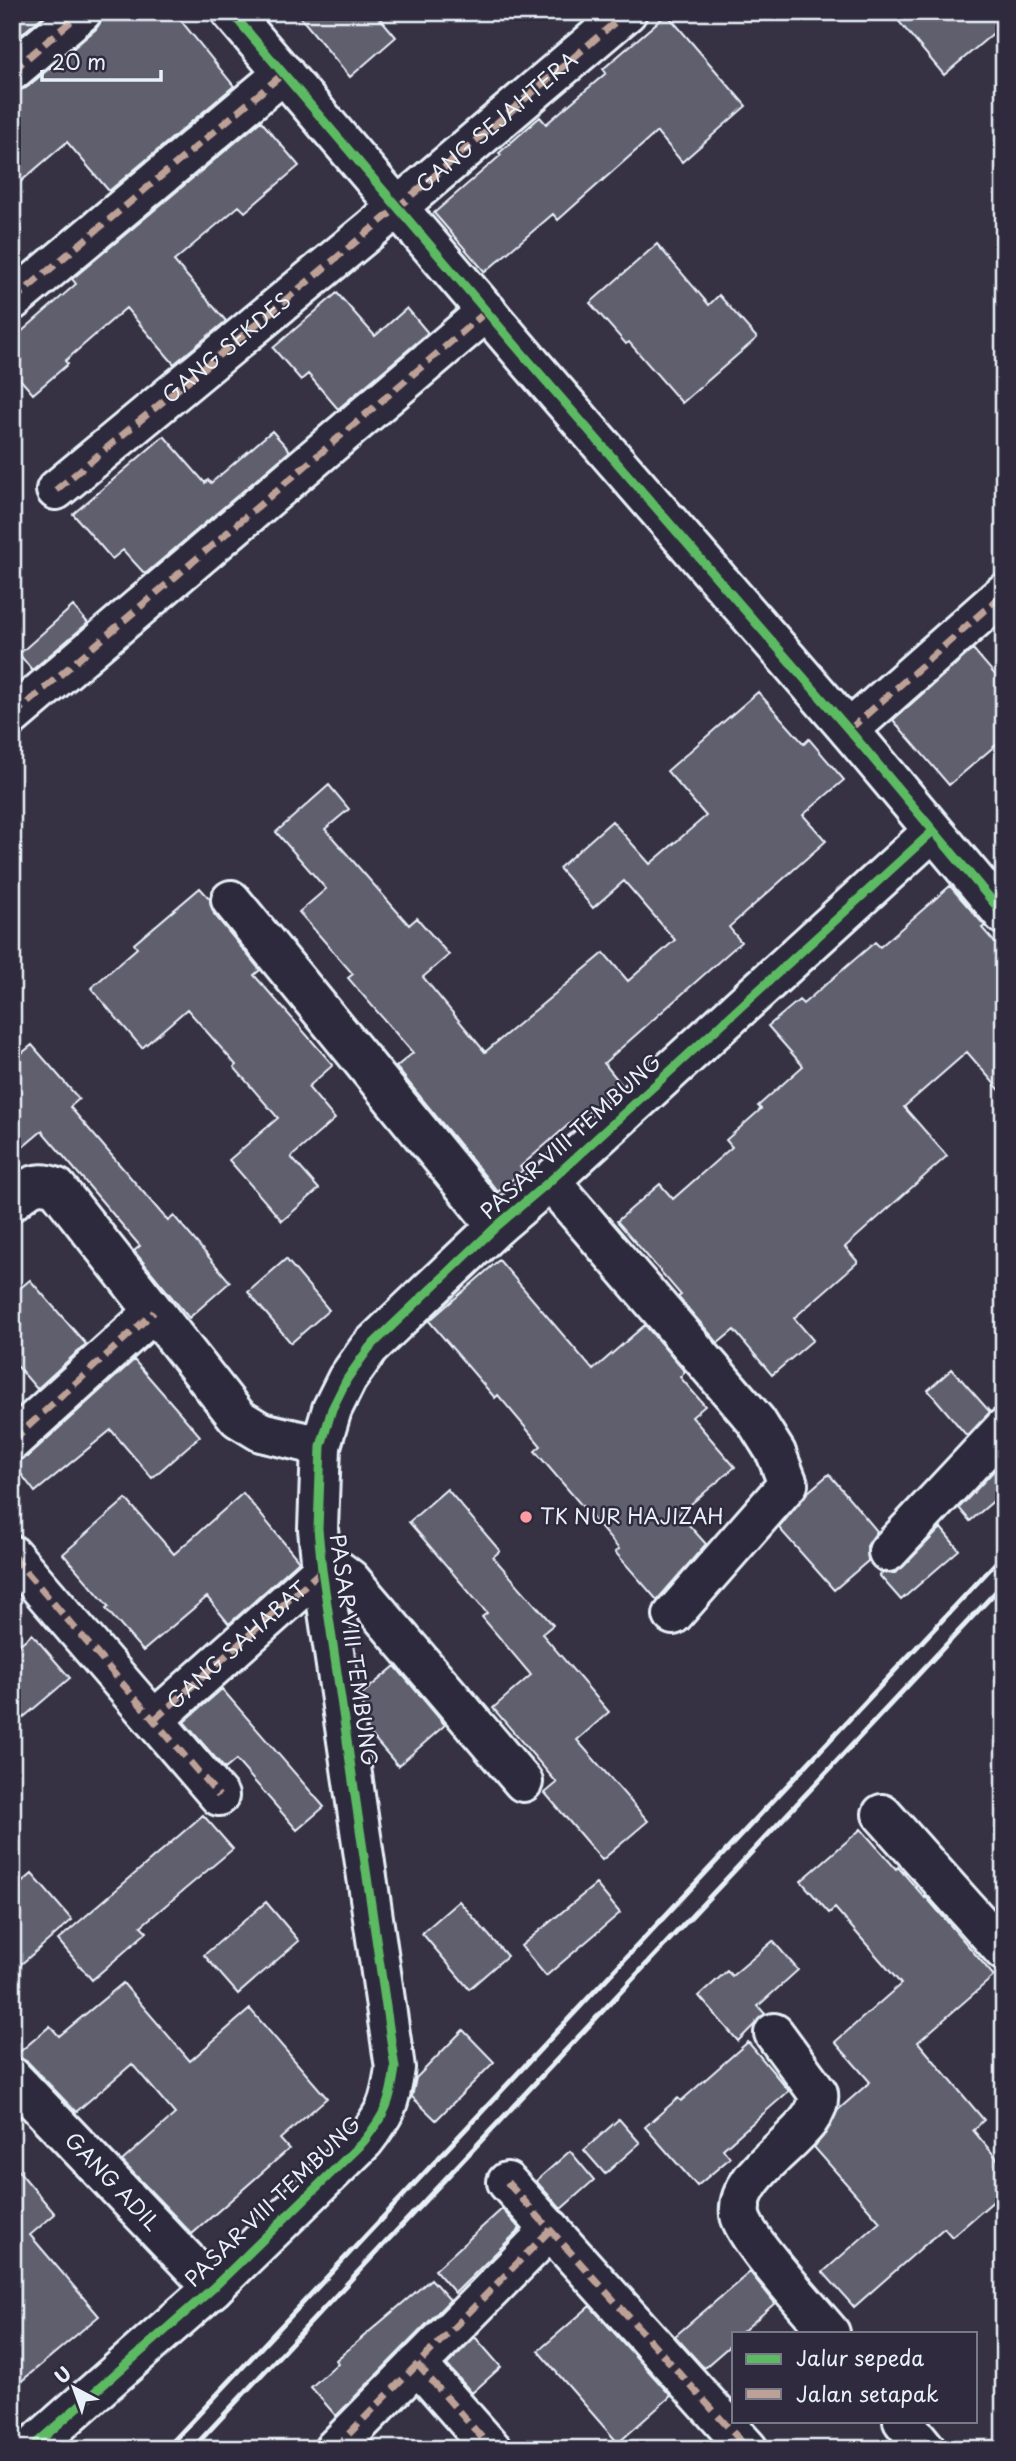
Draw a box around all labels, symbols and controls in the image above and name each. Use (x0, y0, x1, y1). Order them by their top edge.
scale bar (42, 38, 161, 82)
street label: GANG SEJAHTERA (408, 43, 584, 199)
text: 20 m (52, 45, 106, 77)
street label: GANG SEKDES (154, 284, 297, 410)
street label: PASAR VIII TEMBUNG (472, 1045, 667, 1226)
place label: TK NUR HAJIZAH (540, 1499, 724, 1531)
marker: TK NUR HAJIZAH (518, 1509, 534, 1525)
street label: PASAR VIII TEMBUNG (323, 1532, 387, 1768)
street label: GANG SAHABAT (159, 1572, 314, 1716)
street label: PASAR VIII TEMBUNG (176, 2108, 367, 2293)
street label: GANG ADIL (58, 2124, 168, 2237)
legend (732, 2332, 978, 2422)
text: Jalur sepeda (796, 2341, 924, 2373)
north arrow (38, 2352, 108, 2422)
text: U (48, 2359, 77, 2390)
text: Jalan setapak (796, 2377, 939, 2409)

